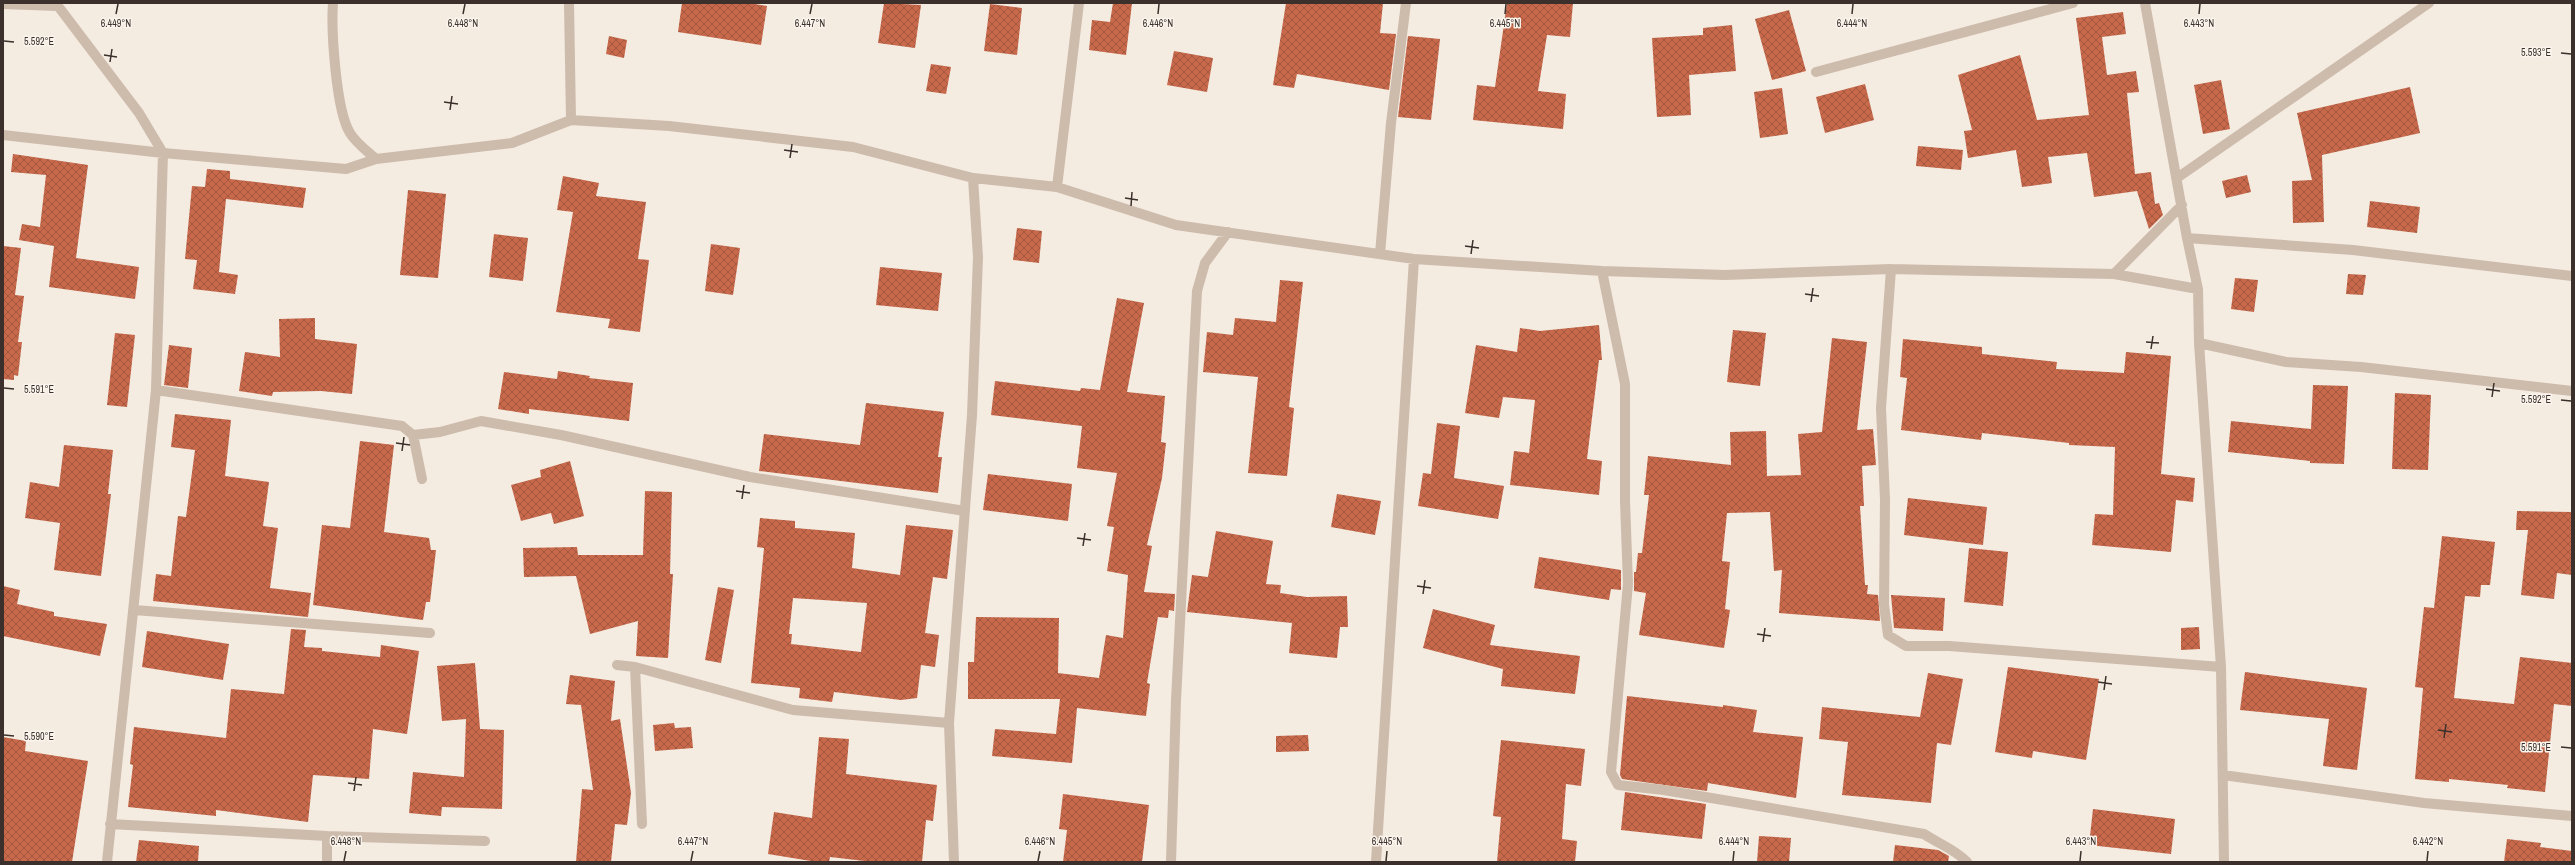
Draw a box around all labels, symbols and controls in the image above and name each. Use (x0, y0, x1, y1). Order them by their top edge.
text: 6.449°N (101, 17, 131, 30)
text: 6.448°N (448, 17, 478, 30)
text: 6.447°N (795, 17, 825, 30)
text: 6.446°N (1143, 17, 1173, 30)
text: 6.445°N (1490, 17, 1520, 30)
text: 6.444°N (1837, 17, 1867, 30)
text: 6.443°N (2184, 17, 2214, 30)
text: 5.592°E (24, 35, 54, 48)
text: 5.593°E (2521, 46, 2551, 59)
text: 5.591°E (24, 383, 54, 396)
text: 5.592°E (2521, 393, 2551, 406)
text: 5.590°E (24, 730, 54, 743)
text: 5.591°E (2521, 741, 2551, 754)
text: 6.448°N (331, 835, 361, 848)
text: 6.447°N (678, 835, 708, 848)
text: 6.446°N (1025, 835, 1055, 848)
text: 6.445°N (1372, 835, 1402, 848)
text: 6.444°N (1719, 835, 1749, 848)
text: 6.443°N (2066, 835, 2096, 848)
text: 6.442°N (2413, 835, 2443, 848)

